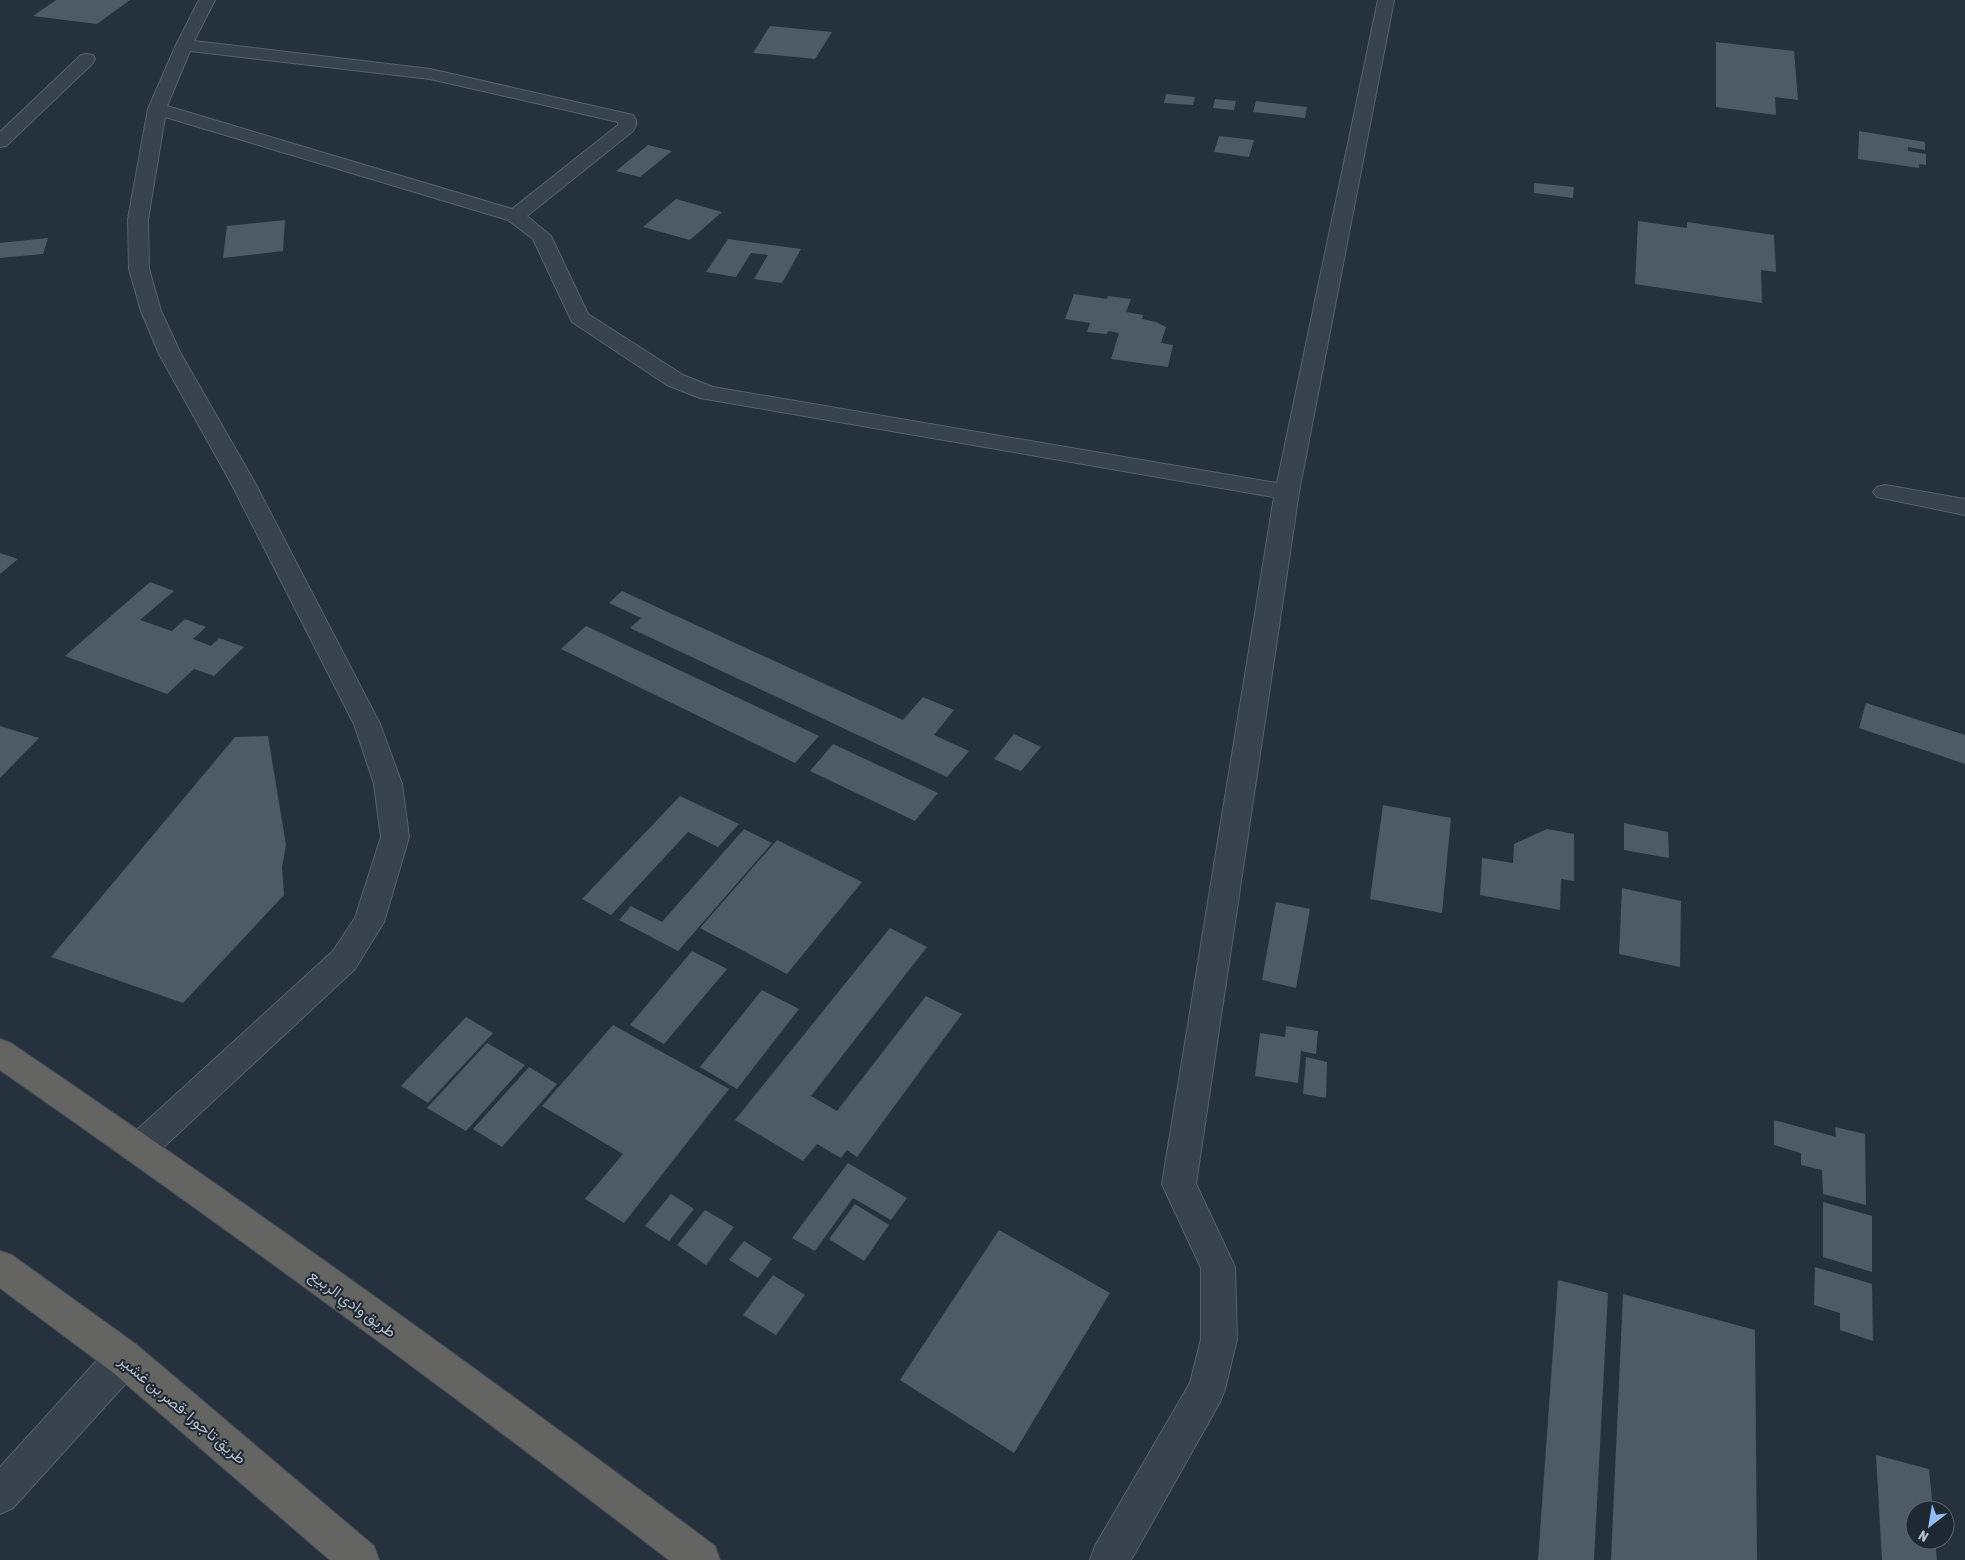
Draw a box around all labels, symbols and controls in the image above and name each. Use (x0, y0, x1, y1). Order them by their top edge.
street label: طريق وادي الربيع (303, 1265, 400, 1345)
street label: طريق تاجورا -قصر بن غشير (114, 1350, 250, 1469)
north arrow (1905, 1500, 1955, 1550)
text: N (1916, 1527, 1931, 1545)

